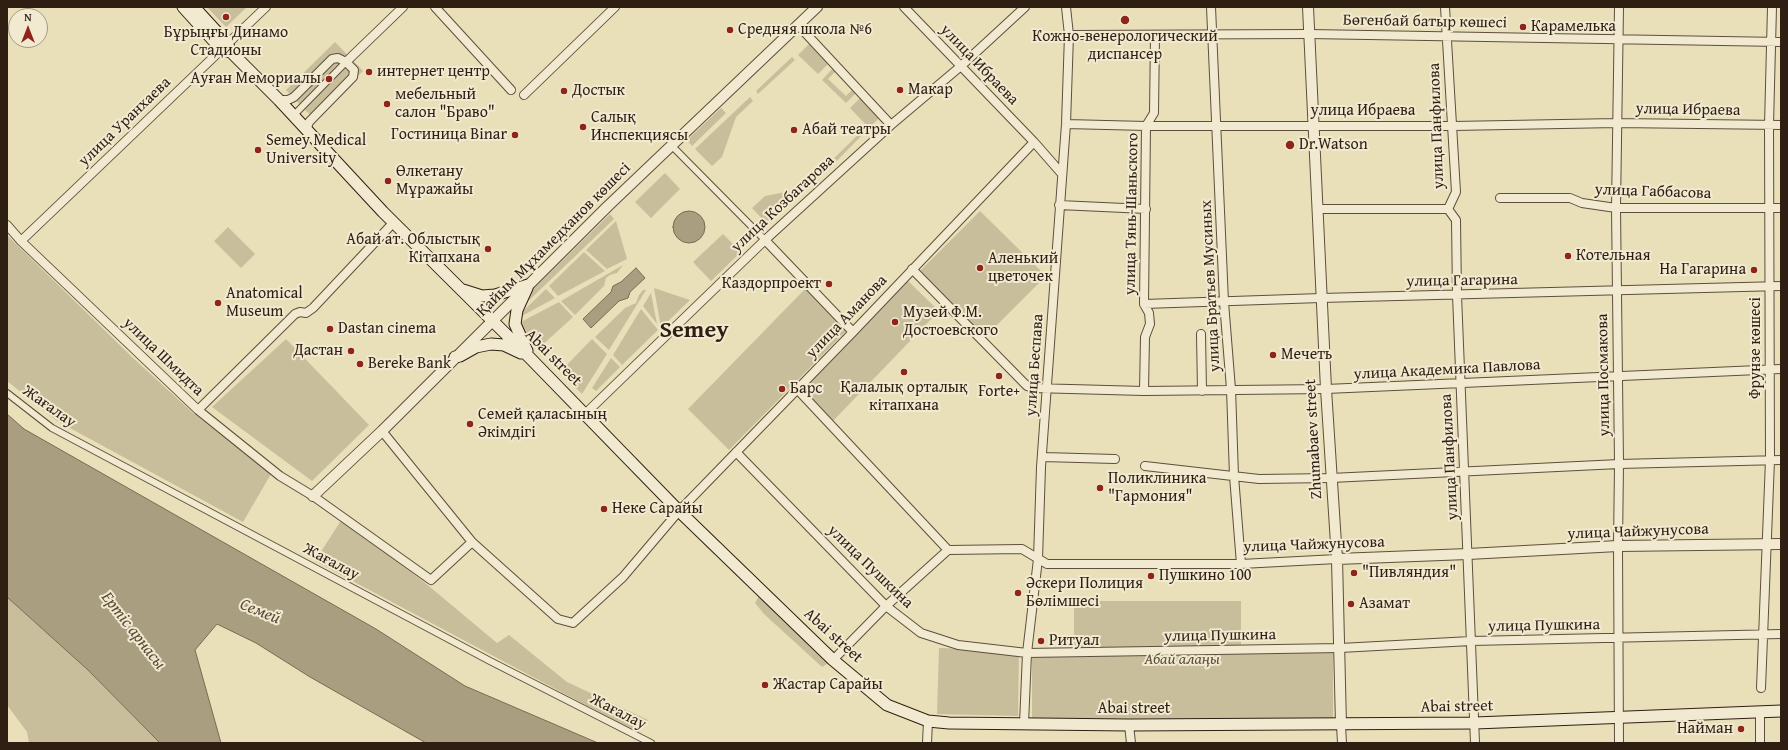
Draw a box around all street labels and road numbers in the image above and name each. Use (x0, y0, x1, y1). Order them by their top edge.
street label: Бөгенбай батыр көшесі (1343, 11, 1507, 33)
street label: улица Ибраева (936, 21, 1022, 109)
street label: улица Панфилова (1425, 62, 1449, 190)
street label: улица Уранхаева (75, 73, 175, 171)
street label: улица Ибраева (1635, 99, 1741, 121)
street label: улица Ибраева (1311, 101, 1415, 121)
street label: улица Тянь-Шаньского (1121, 133, 1143, 295)
street label: улица Козбагарова (727, 151, 839, 257)
street label: Қайым Мұхамедханов көшесі (473, 159, 635, 321)
street label: улица Габбасова (1594, 180, 1712, 204)
street label: улица Братьев Мусиных (1197, 200, 1225, 372)
street label: улица Гагарина (1406, 270, 1518, 292)
street label: улица Аманова (802, 271, 892, 363)
street label: Фрунзе көшесі (1746, 297, 1766, 399)
street label: улица Беспава (1022, 313, 1048, 417)
street label: улица Посмакова (1593, 313, 1615, 437)
street label: улица Шмидта (119, 314, 207, 400)
street label: Abai street (521, 326, 585, 390)
street label: улица Академика Павлова (1353, 356, 1541, 384)
street label: Zhumabaev street (1301, 378, 1327, 500)
street label: Жағалау (19, 382, 79, 432)
street label: улица Панфилова (1437, 393, 1463, 521)
street label: улица Чайжунусова (1567, 520, 1709, 544)
street label: улица Пушкина (823, 521, 917, 613)
street label: улица Чайжунусова (1243, 533, 1385, 557)
street label: Жағалау (300, 539, 362, 585)
street label: Abai street (800, 605, 866, 667)
street label: улица Пушкина (1488, 615, 1600, 637)
street label: улица Пушкина (1164, 625, 1276, 647)
street label: Жағалау (587, 690, 649, 734)
street label: Abai street (1421, 697, 1493, 717)
street label: Abai street (1098, 699, 1170, 719)

